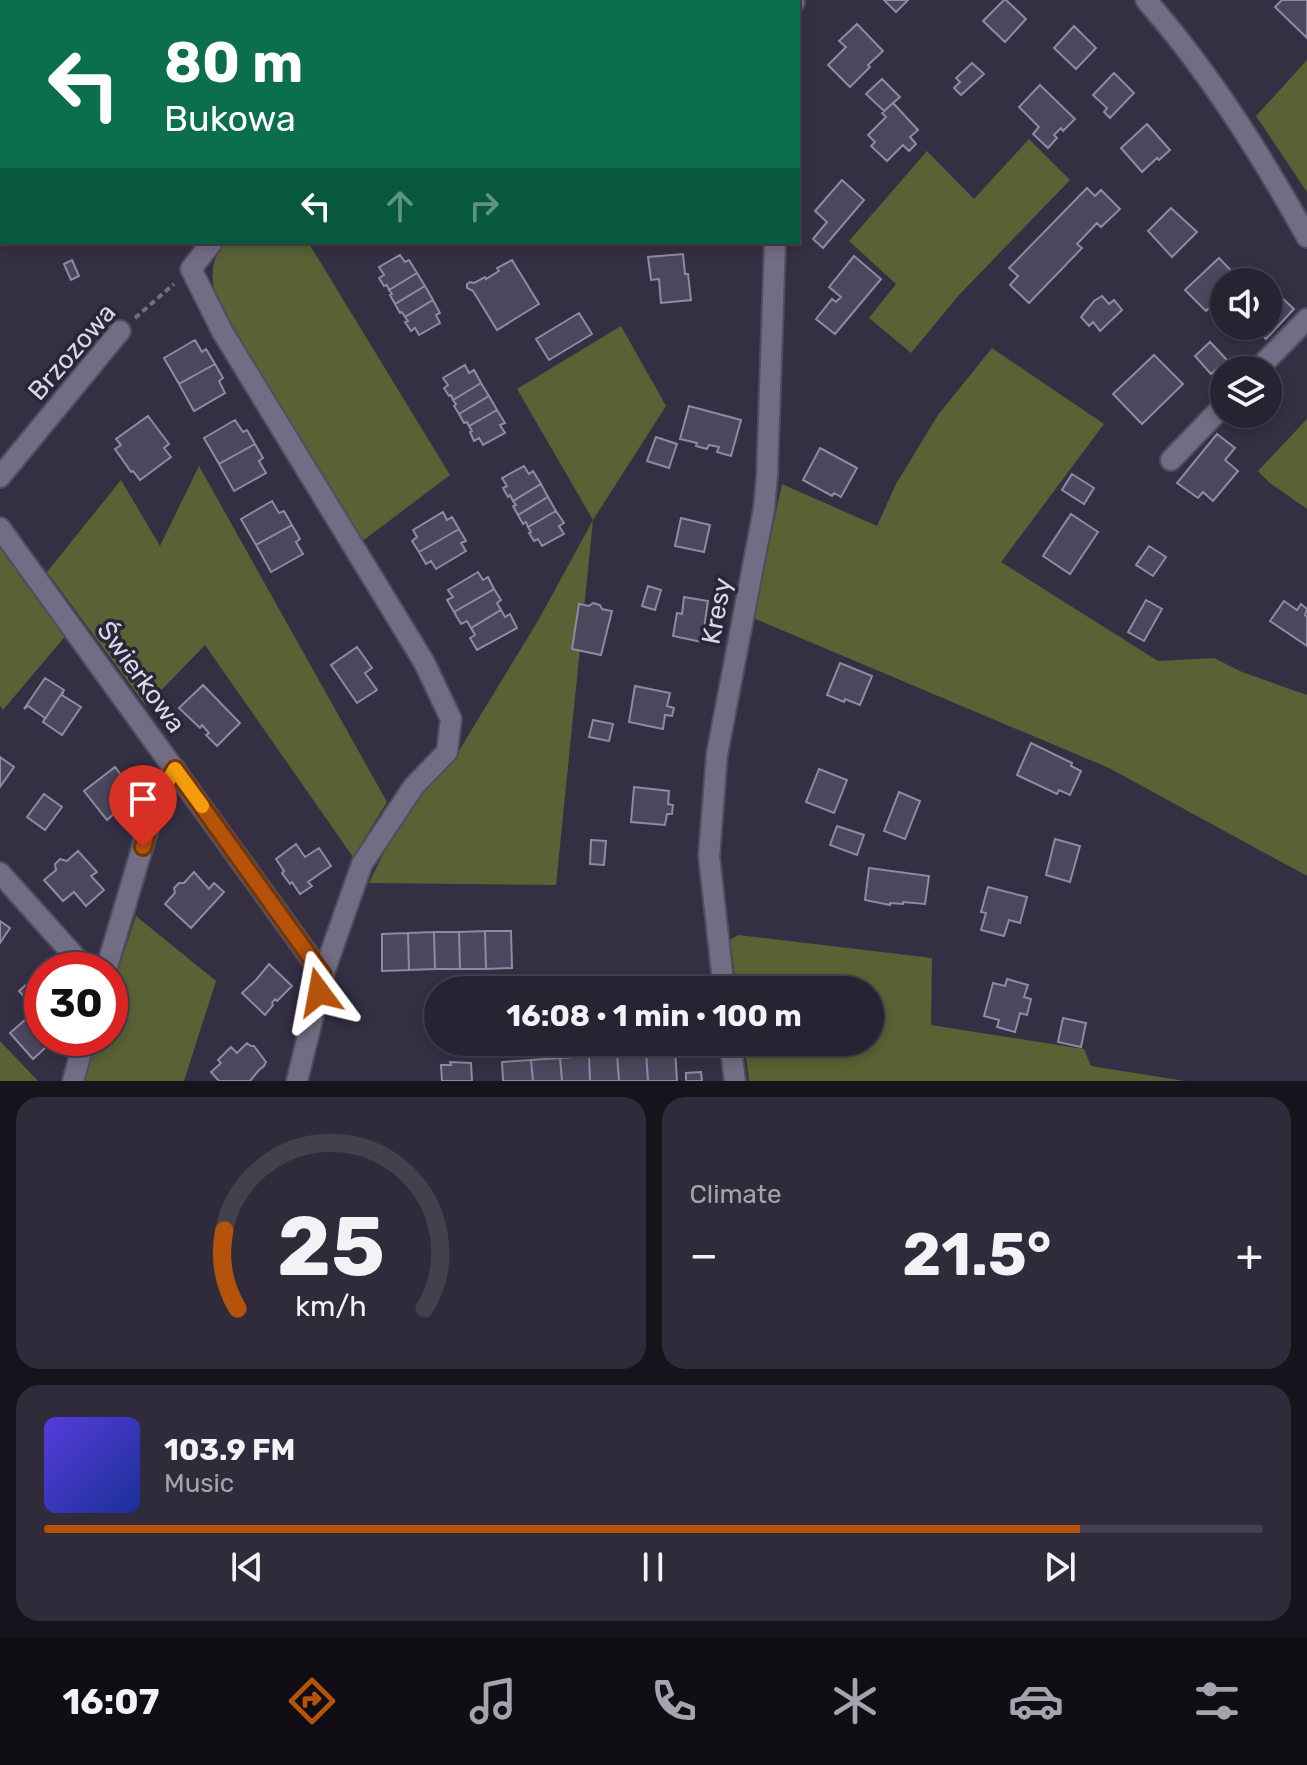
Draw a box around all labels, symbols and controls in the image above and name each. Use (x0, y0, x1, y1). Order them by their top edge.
text: 80 m (164, 30, 303, 96)
icon: left (32, 32, 136, 136)
text: Bukowa (164, 97, 296, 140)
icon: left (294, 184, 338, 228)
icon: ahead (378, 184, 422, 228)
icon: right (462, 184, 506, 228)
map controls (1210, 268, 1282, 428)
button: sound (1210, 268, 1282, 340)
street label: Brzozowa (22, 297, 122, 407)
button: layers (1210, 356, 1282, 428)
street label: Kresy (695, 575, 739, 647)
street label: Świerkowa (90, 615, 192, 739)
pin (109, 765, 177, 847)
icon: arrive (121, 777, 165, 821)
position arrow (277, 950, 361, 1034)
speed limit sign: 30 (24, 952, 128, 1056)
text: 16:08 · 1 min · 100 m (506, 998, 802, 1034)
text: Climate (690, 1179, 782, 1210)
text: 25 (277, 1197, 385, 1296)
text: 21.5° (902, 1219, 1051, 1290)
text: − (690, 1229, 718, 1281)
text: + (1236, 1229, 1263, 1281)
text: km/h (295, 1289, 366, 1323)
text: 103.9 FM (164, 1432, 295, 1468)
text: Music (164, 1468, 234, 1499)
icon: previous (225, 1545, 269, 1589)
icon: pause (631, 1545, 675, 1589)
icon: next (1038, 1545, 1082, 1589)
icon: directions (284, 1673, 340, 1729)
icon: music (465, 1673, 521, 1729)
icon: phone (646, 1673, 702, 1729)
icon: climate (827, 1673, 883, 1729)
icon: car (1008, 1673, 1064, 1729)
icon: filters (1189, 1673, 1245, 1729)
text: 16:07 (62, 1680, 159, 1723)

